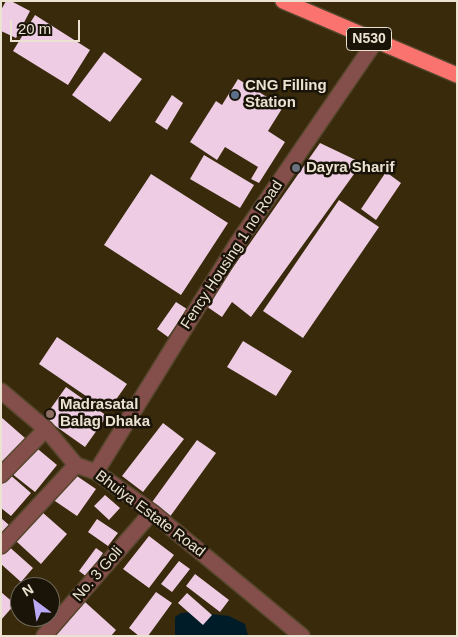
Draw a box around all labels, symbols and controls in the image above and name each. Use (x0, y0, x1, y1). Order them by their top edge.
scale bar (12, 10, 82, 42)
text: 20 m (18, 20, 51, 37)
road number: N530 (346, 28, 392, 50)
place label: CNG Filling Station (245, 77, 327, 112)
marker: CNG Filling Station (229, 89, 241, 101)
place label: Dayra Sharif (306, 159, 394, 177)
marker: Dayra Sharif (290, 162, 302, 174)
street label: Fency Housing 1 no Road (177, 177, 287, 333)
place label: Madrasatal Balag Dhaka (60, 396, 150, 431)
marker: Madrasatal Balag Dhaka (44, 408, 56, 420)
street label: Bhuiya Estate Road (92, 467, 208, 561)
street label: No. 3 Goli (69, 543, 127, 605)
north arrow (10, 577, 60, 627)
text: N (19, 581, 36, 599)

